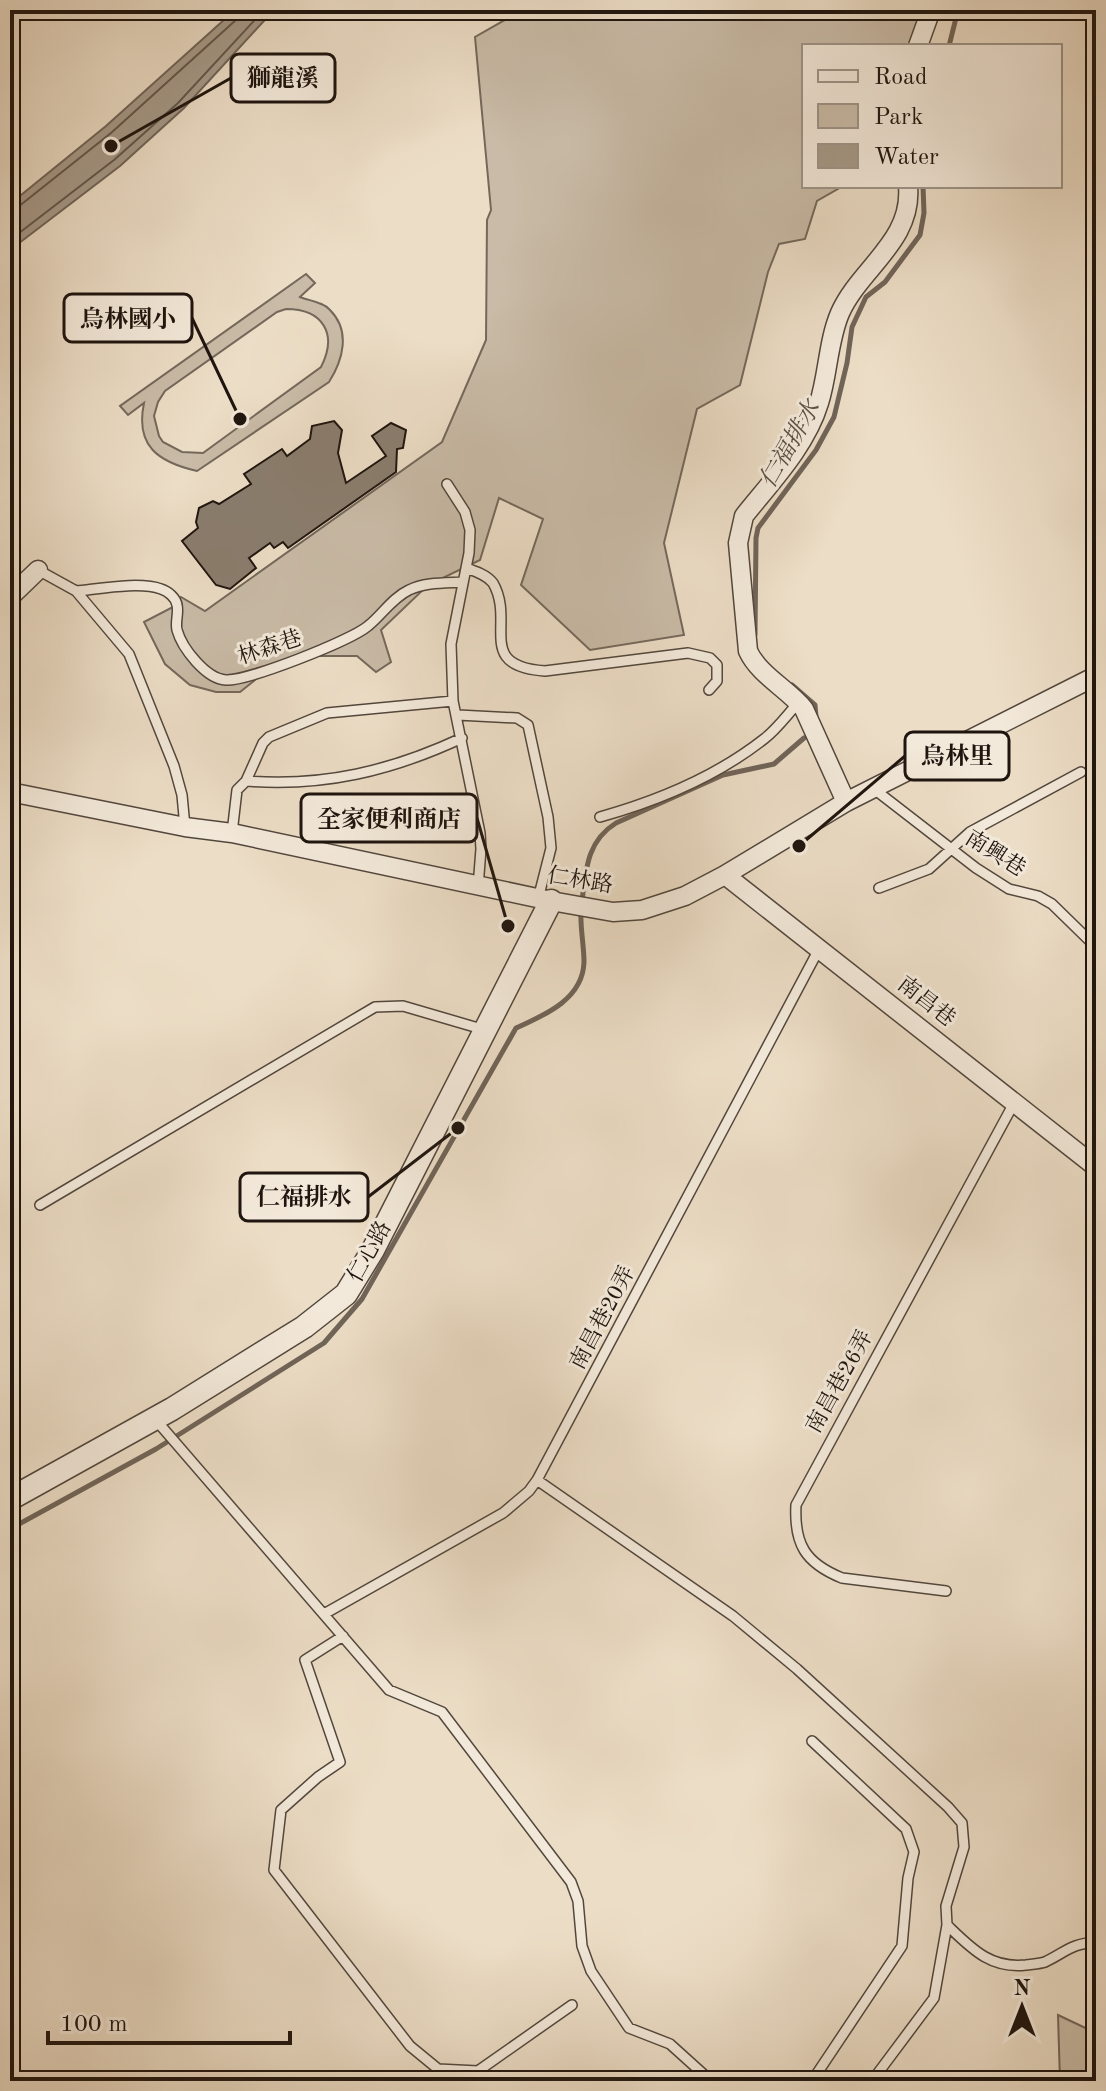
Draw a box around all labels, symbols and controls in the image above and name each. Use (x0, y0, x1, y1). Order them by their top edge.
legend (802, 44, 1062, 188)
callout: 獅龍溪 (231, 54, 335, 102)
text: 獅龍溪 (247, 65, 319, 92)
text: Road (874, 66, 927, 90)
text: Park (874, 106, 923, 130)
text: Water (874, 146, 939, 170)
callout: 烏林國小 (64, 294, 192, 342)
text: 烏林國小 (80, 306, 176, 333)
water label: 仁福排水 (754, 394, 826, 493)
street label: 林森巷 (235, 625, 305, 669)
callout: 烏林里 (905, 732, 1009, 780)
text: 烏林里 (921, 743, 993, 770)
callout: 全家便利商店 (301, 794, 477, 842)
text: 全家便利商店 (317, 806, 461, 833)
street label: 南興巷 (961, 825, 1030, 881)
street label: 仁林路 (546, 863, 615, 897)
street label: 南昌巷 (893, 971, 960, 1031)
callout: 仁福排水 (240, 1173, 368, 1221)
text: 仁福排水 (256, 1184, 352, 1211)
street label: 仁心路 (343, 1217, 396, 1286)
street label: 南昌巷20弄 (565, 1262, 639, 1373)
street label: 南昌巷26弄 (801, 1326, 877, 1437)
north arrow (982, 1967, 1062, 2047)
text: N (1014, 1978, 1031, 2000)
scale bar (48, 1995, 290, 2045)
text: 100 m (60, 2013, 128, 2037)

